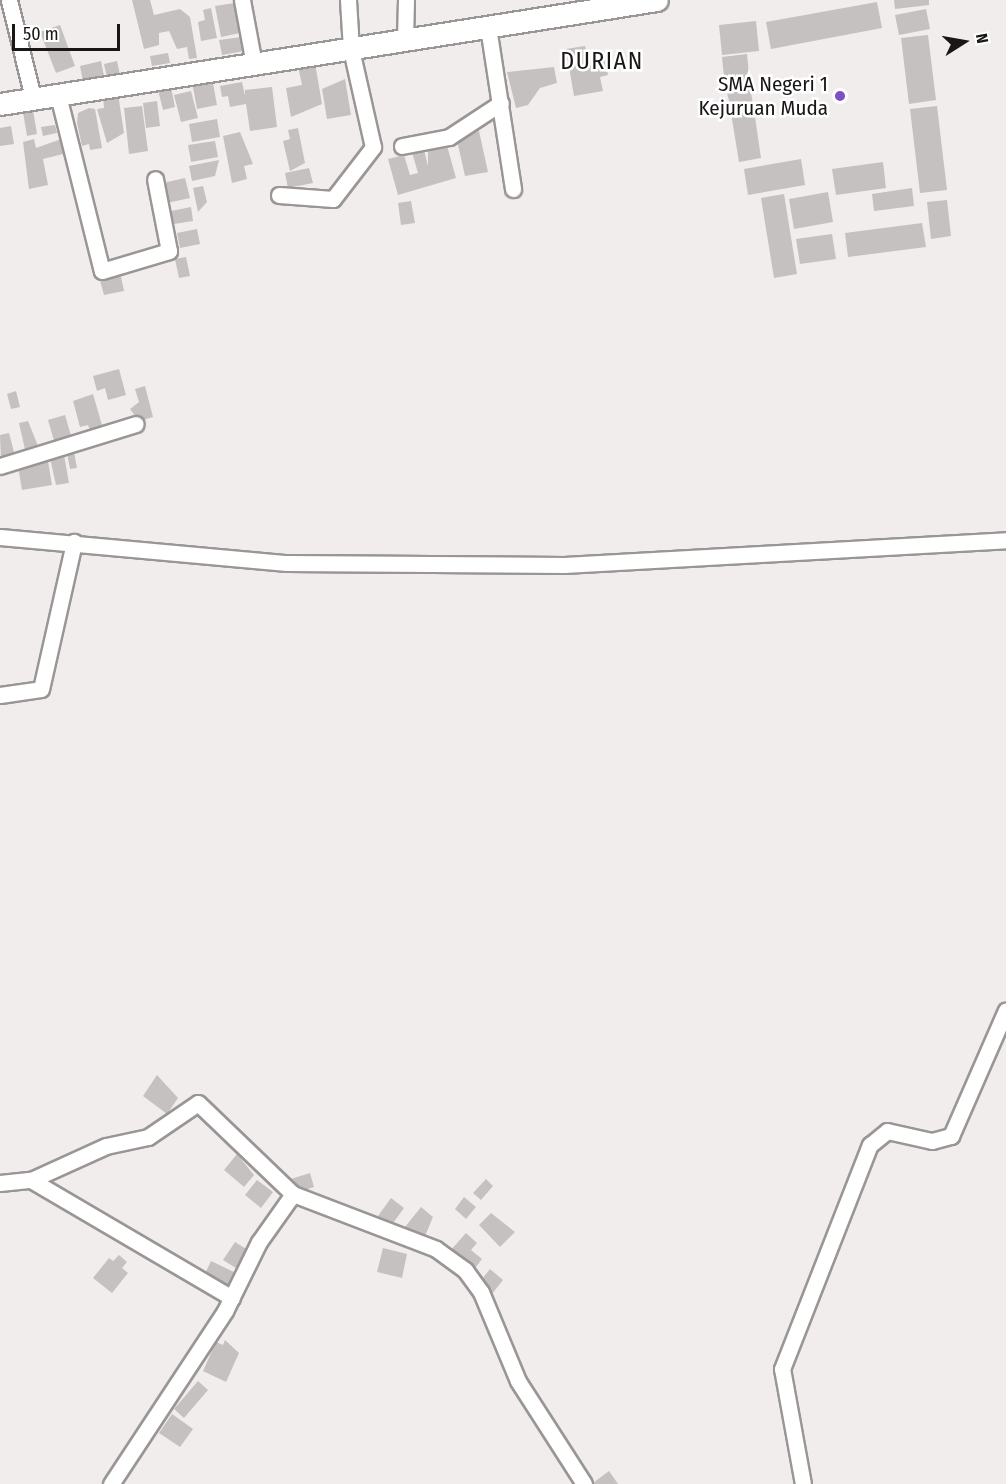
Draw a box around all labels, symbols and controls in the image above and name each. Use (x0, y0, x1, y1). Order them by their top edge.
scale bar (15, 12, 123, 50)
north arrow (934, 12, 994, 72)
text: 50 m (23, 23, 59, 45)
text: N (972, 32, 992, 45)
district label: DURIAN (560, 48, 644, 76)
place label: SMA Negeri 1 Kejuruan Muda (698, 71, 828, 121)
marker: SMA Negeri 1 Kejuruan Muda (833, 89, 847, 103)

